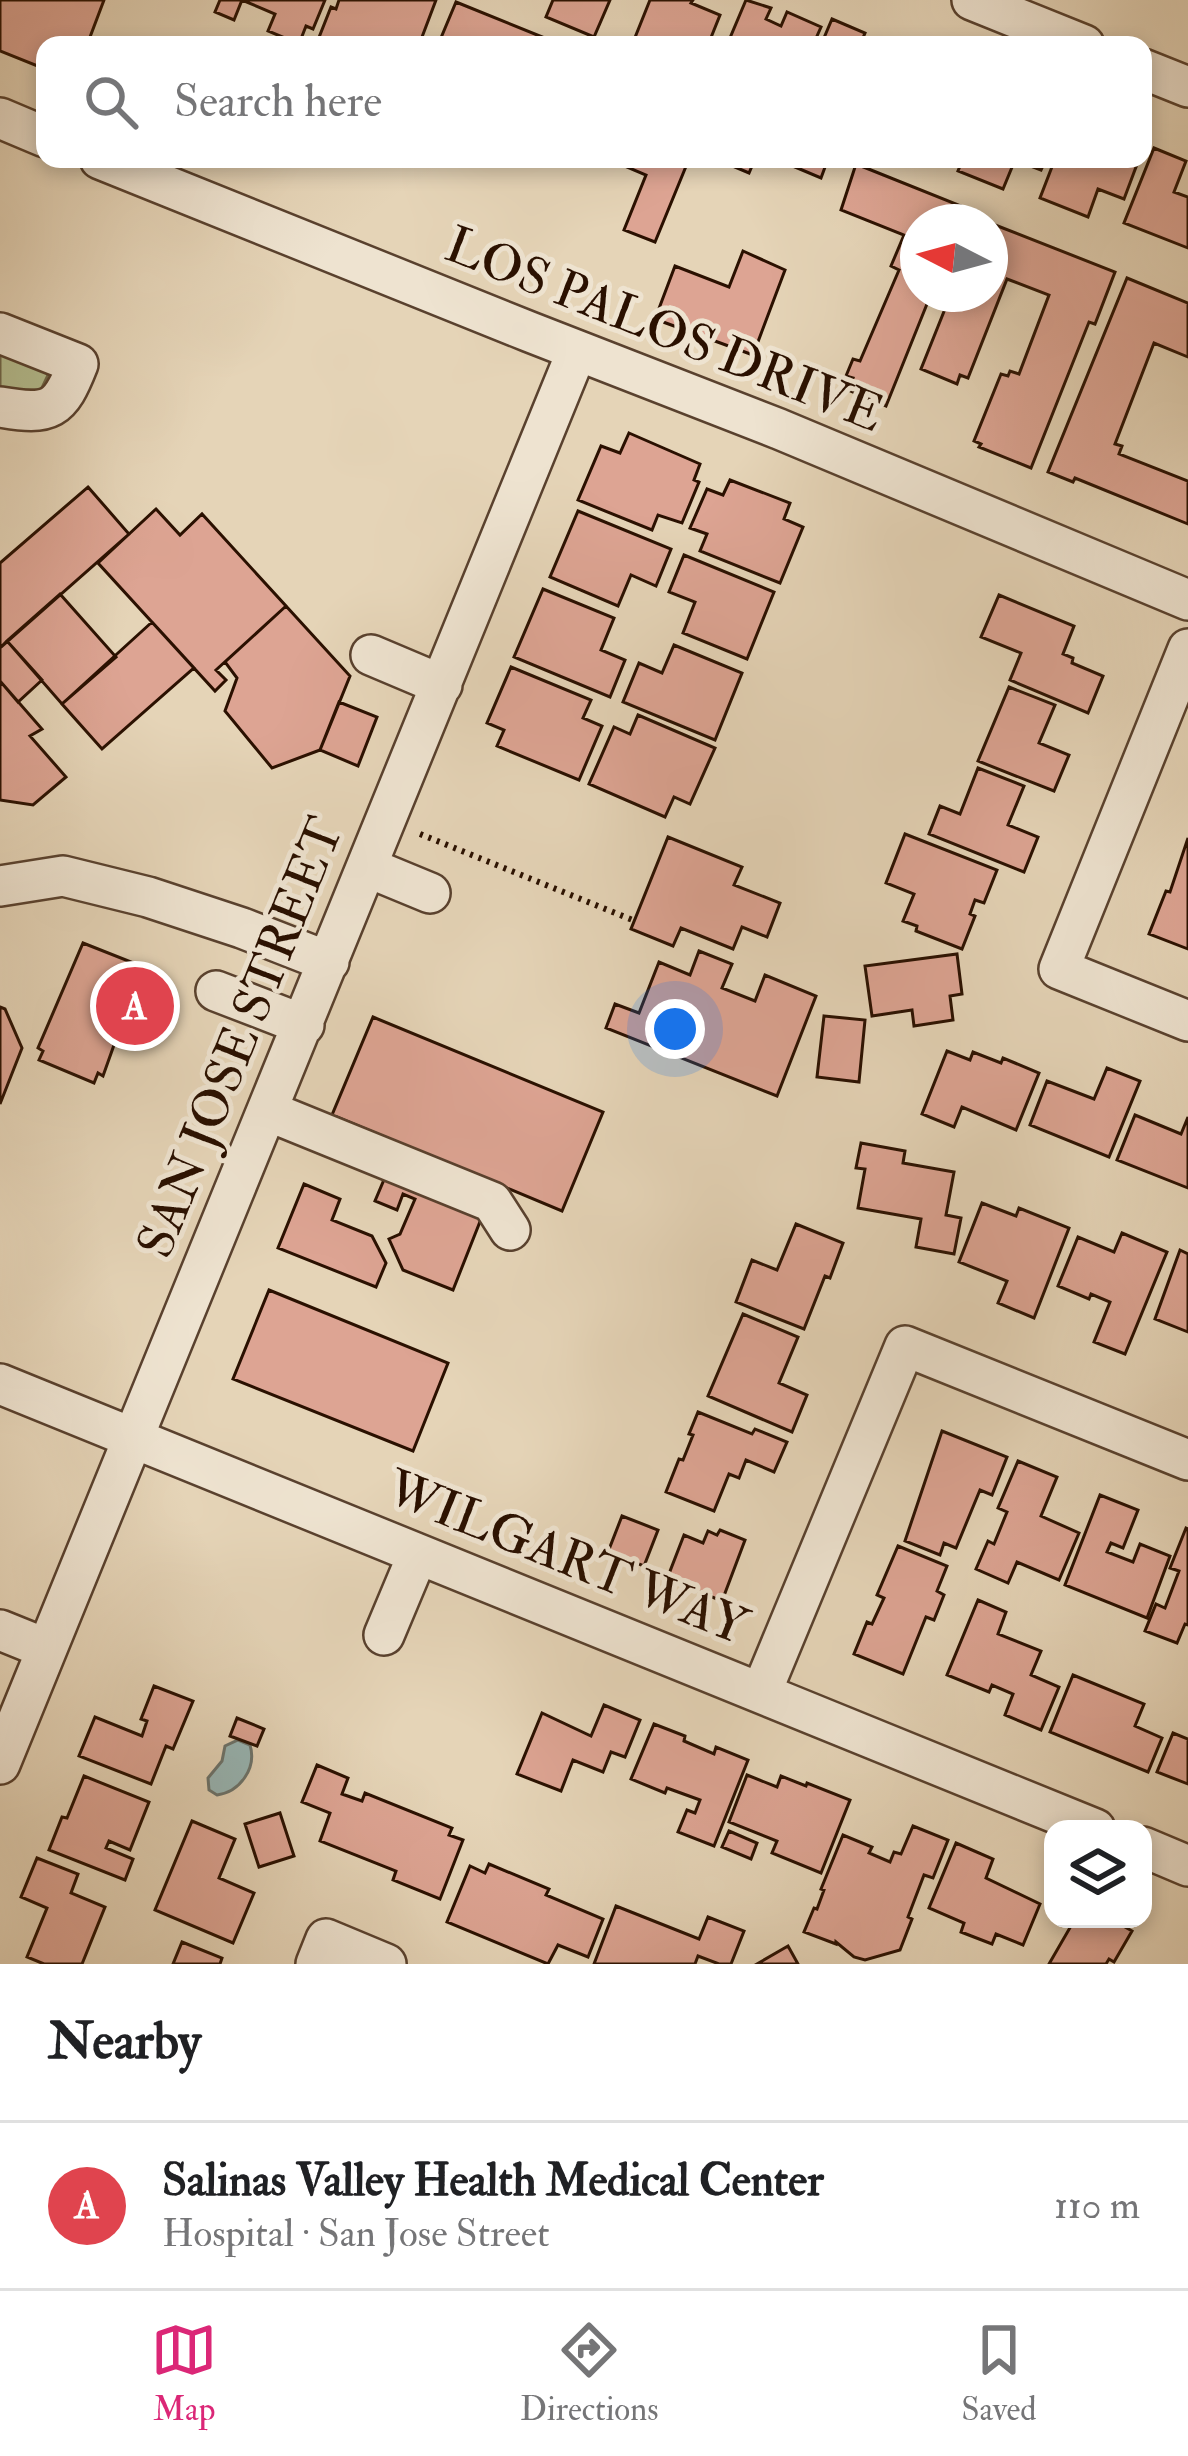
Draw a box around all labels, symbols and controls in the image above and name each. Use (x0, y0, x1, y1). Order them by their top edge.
search box (36, 36, 1152, 168)
icon: search (78, 69, 144, 135)
text: Search here (174, 74, 382, 130)
north arrow (900, 204, 1008, 312)
street label: LOS PALOS DRIVE (436, 213, 893, 447)
street label: SAN JOSE STREET (123, 808, 355, 1266)
pin: A (96, 961, 174, 1051)
your location (645, 999, 705, 1059)
street label: WILGART WAY (377, 1456, 758, 1660)
map controls (1044, 1820, 1152, 1928)
button: layers (1044, 1820, 1152, 1928)
text: Nearby (48, 2010, 201, 2074)
text: Salinas Valley Health Medical Center (162, 2153, 824, 2209)
text: A (75, 2181, 99, 2230)
text: 110 m (1054, 2181, 1140, 2230)
text: Hospital · San Jose Street (162, 2209, 550, 2258)
tab: Map (151, 2317, 217, 2430)
tab: Directions (520, 2317, 659, 2430)
tab: Saved (961, 2317, 1037, 2430)

